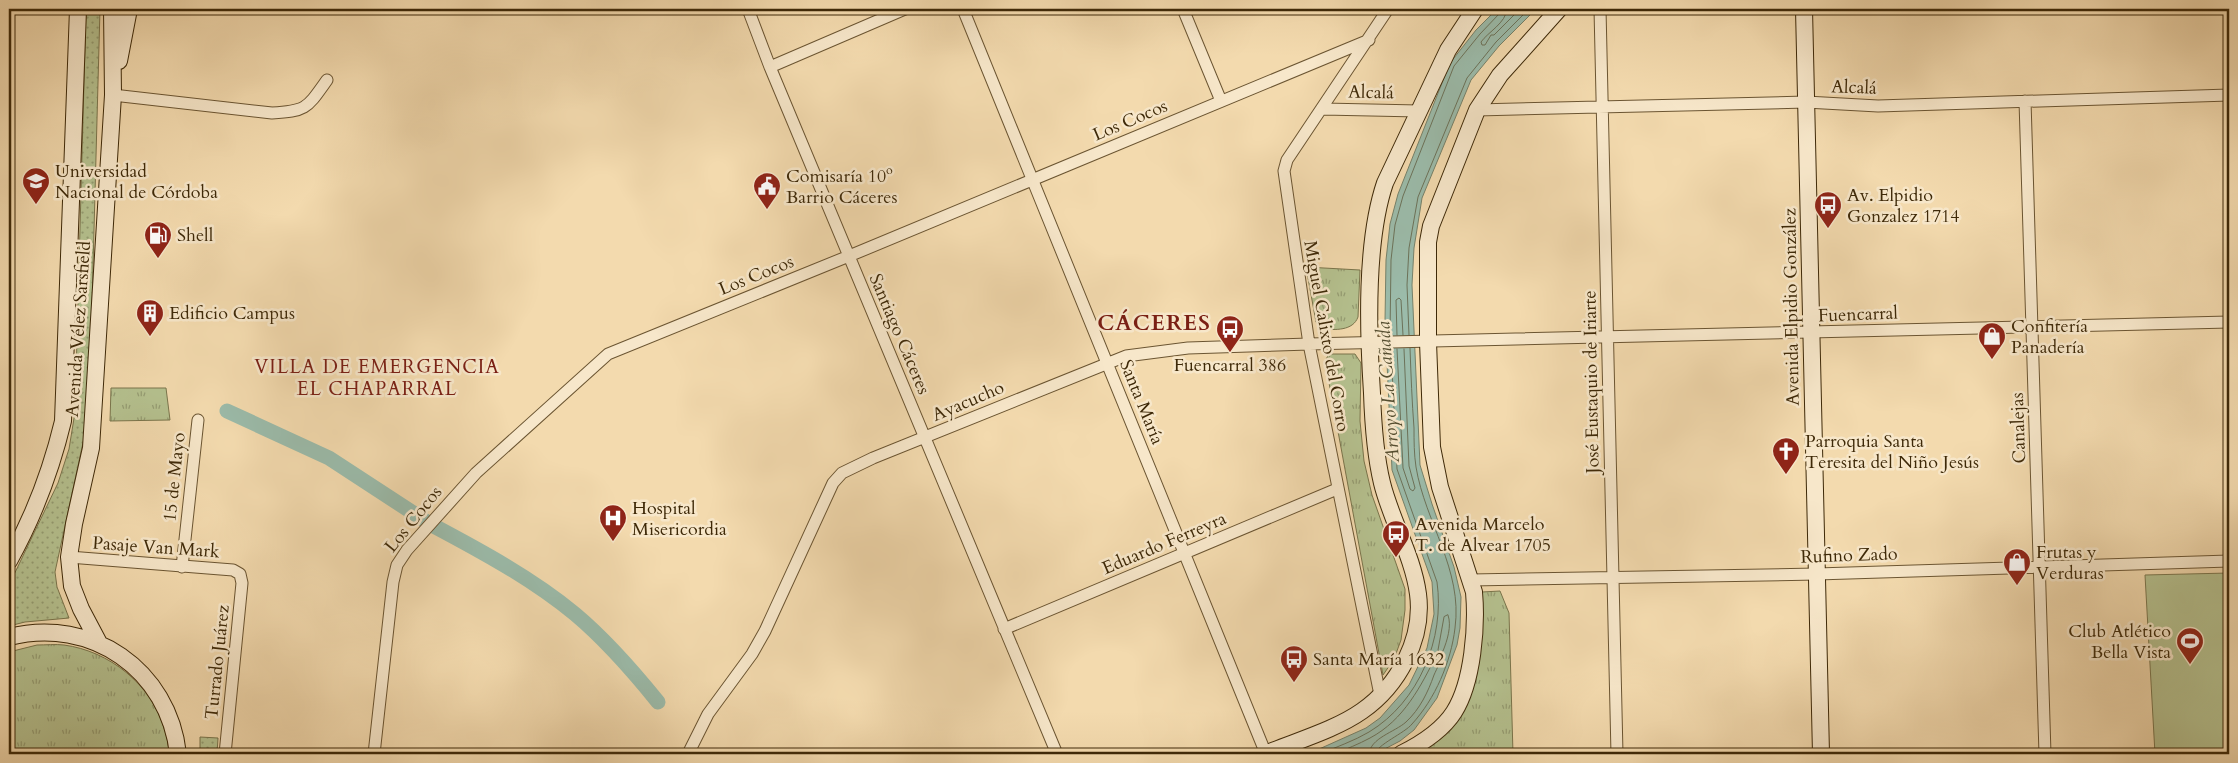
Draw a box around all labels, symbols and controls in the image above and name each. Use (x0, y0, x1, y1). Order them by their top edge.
street label: Alcalá (1831, 74, 1877, 101)
street label: Alcalá (1348, 80, 1394, 105)
street label: Los Cocos (1089, 94, 1171, 147)
place label: Universidad Nacional de Córdoba (55, 159, 218, 205)
place label: Comisaría 10º Barrio Cáceres (786, 164, 897, 210)
school or university icon: Universidad Nacional de Córdoba (21, 166, 51, 205)
public building icon: Comisaría 10º Barrio Cáceres (752, 171, 782, 210)
place label: Av. Elpidio Gonzalez 1714 (1847, 183, 1960, 229)
bus stop icon: Av. Elpidio Gonzalez 1714 (1813, 190, 1843, 229)
street label: Avenida Elpidio González (1777, 208, 1806, 406)
fuel station icon: Shell (143, 220, 173, 259)
place label: Shell (177, 223, 214, 248)
street label: Miguel Calixto del Corro (1297, 239, 1356, 434)
street label: Avenida Vélez Sarsfield (60, 240, 97, 418)
street label: Los Cocos (715, 249, 797, 302)
street label: Santiago Cáceres (863, 270, 936, 398)
street label: José Eustaquio de Iriarte (1577, 290, 1606, 477)
building icon: Edificio Campus (135, 298, 165, 337)
place label: Edificio Campus (169, 301, 295, 326)
street label: Fuencarral (1818, 301, 1899, 328)
district label: CÁCERES (1097, 308, 1211, 338)
bus stop icon: Fuencarral 386 (1215, 314, 1245, 353)
place label: Confitería Panadería (2011, 314, 2088, 360)
water label: Arroyo La Cañada (1370, 320, 1406, 465)
shop icon: Confitería Panadería (1977, 321, 2007, 360)
place label: Fuencarral 386 (1174, 353, 1286, 378)
district label: VILLA DE EMERGENCIA EL CHAPARRAL (254, 354, 500, 402)
street label: Santa María (1113, 356, 1170, 449)
street label: Ayacucho (928, 375, 1008, 428)
street label: Canalejas (2005, 392, 2032, 464)
place label: Parroquia Santa Teresita del Niño Jesús (1805, 429, 1979, 475)
street label: 15 de Mayo (157, 431, 192, 523)
church icon: Parroquia Santa Teresita del Niño Jesús (1771, 436, 1801, 475)
street label: Los Cocos (379, 481, 448, 558)
place label: Hospital Misericordia (632, 496, 727, 542)
hospital icon: Hospital Misericordia (598, 503, 628, 542)
street label: Eduardo Ferreyra (1098, 506, 1230, 581)
place label: Avenida Marcelo T. de Alvear 1705 (1415, 512, 1551, 558)
bus stop icon: Avenida Marcelo T. de Alvear 1705 (1381, 519, 1411, 558)
street label: Pasaje Van Mark (92, 531, 221, 564)
place label: Frutas y Verduras (2036, 540, 2104, 586)
street label: Rufino Zado (1800, 541, 1898, 570)
shop icon: Frutas y Verduras (2002, 547, 2032, 586)
street label: Turrado Juárez (199, 604, 236, 720)
place label: Club Atlético Bella Vista (2068, 619, 2171, 665)
sports icon: Club Atlético Bella Vista (2175, 626, 2205, 665)
bus stop icon: Santa María 1632 (1279, 644, 1309, 683)
place label: Santa María 1632 (1313, 647, 1444, 672)

